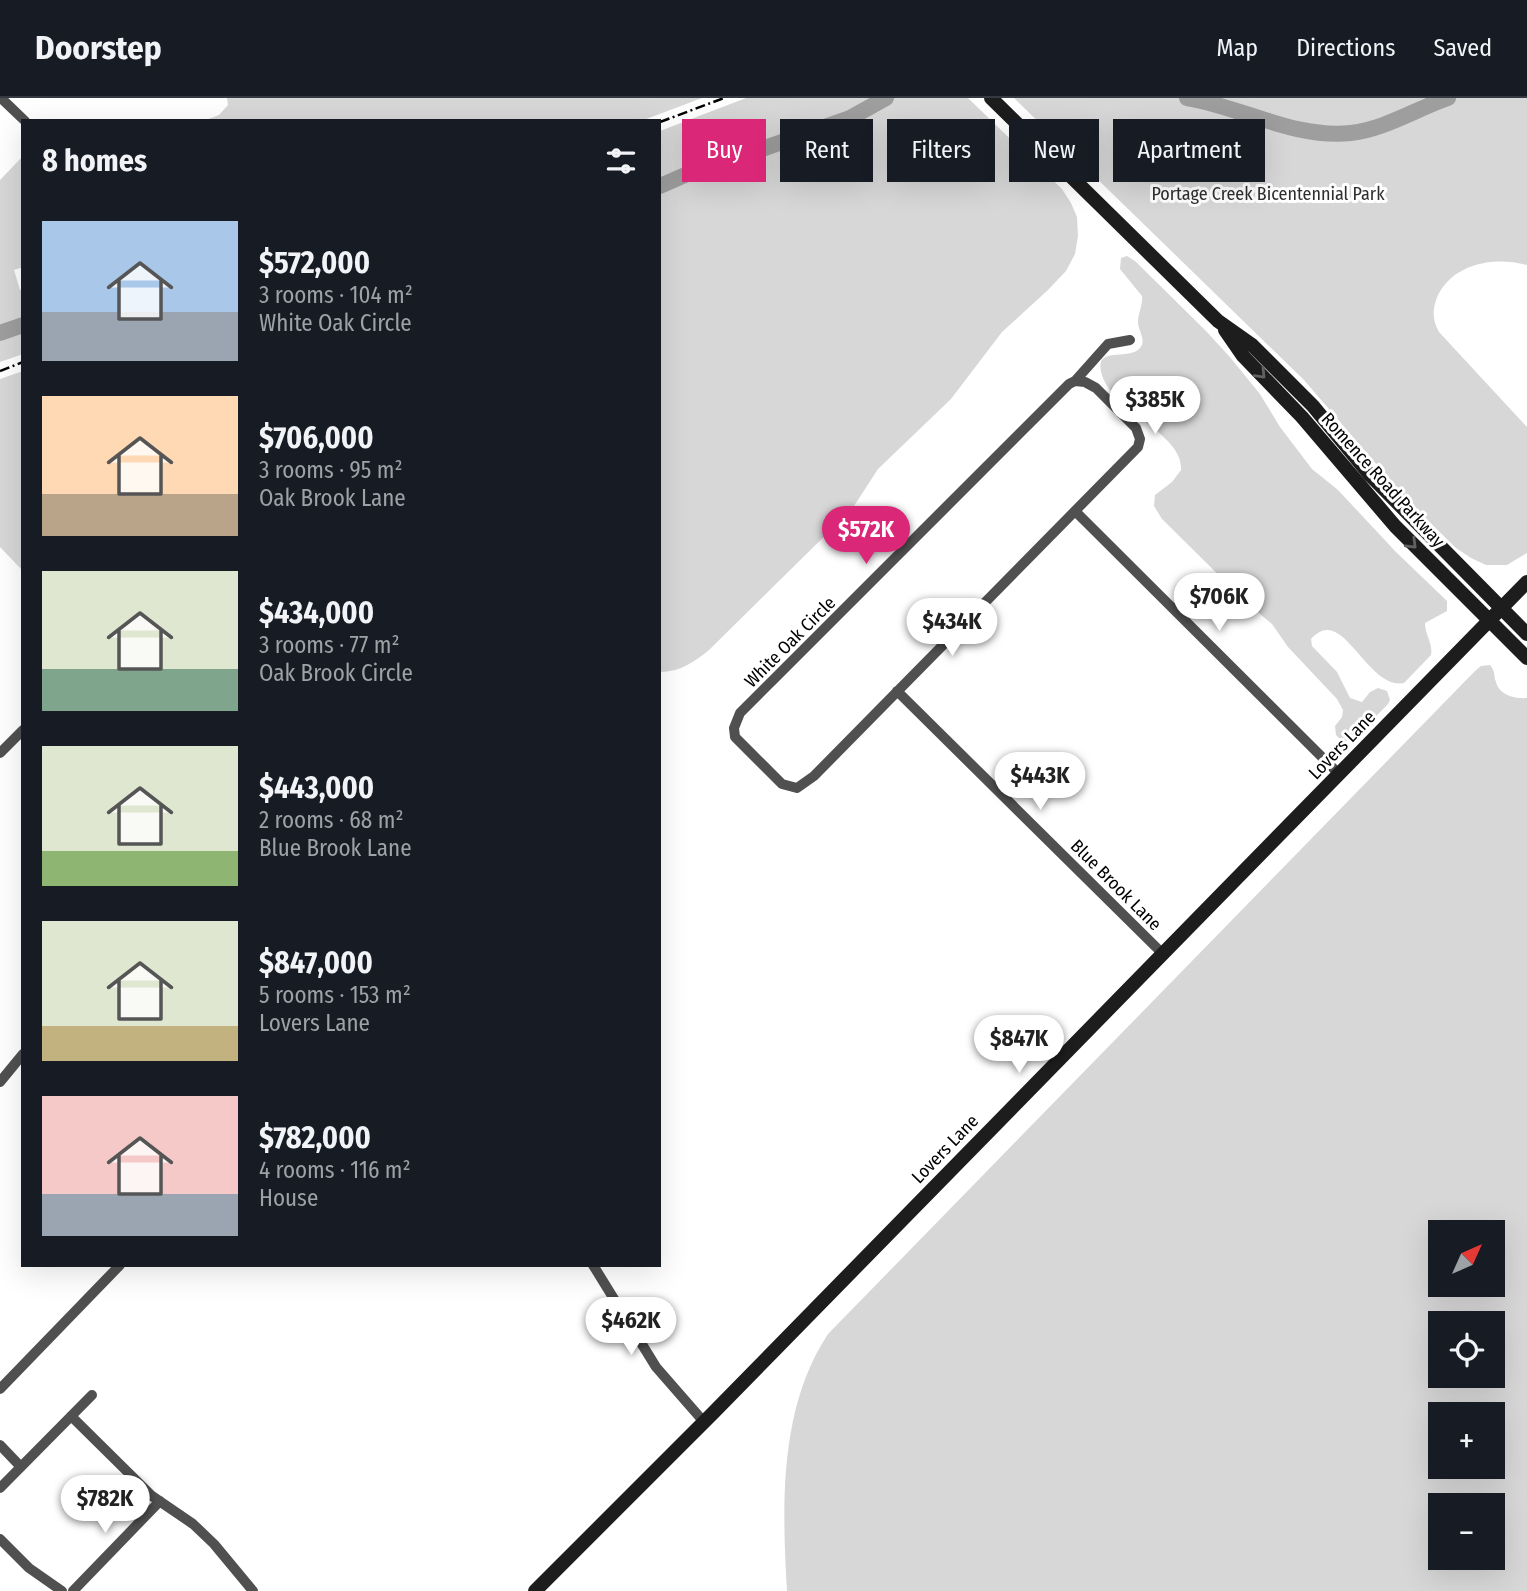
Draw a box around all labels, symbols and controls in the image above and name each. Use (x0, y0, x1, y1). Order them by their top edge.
text: Doorstep (35, 28, 162, 68)
text: Map (1217, 34, 1258, 62)
text: Directions (1296, 34, 1395, 62)
text: Saved (1433, 34, 1492, 62)
chip: Buy (682, 119, 766, 182)
chip: Rent (780, 119, 873, 182)
chip: Filters (887, 119, 995, 182)
chip: New (1009, 119, 1099, 182)
chip: Apartment (1113, 119, 1265, 182)
icon: filters (602, 142, 640, 180)
text: 8 homes (42, 143, 147, 179)
park label: Portage Creek Bicentennial Park (1151, 183, 1385, 205)
text: $572,000 (259, 245, 370, 281)
icon: home (98, 249, 182, 333)
text: 3 rooms · 104 m² (259, 281, 413, 309)
text: White Oak Circle (259, 309, 412, 337)
one-way arrow (1252, 366, 1265, 379)
pin: $385K (1106, 376, 1204, 436)
text: $385K (1125, 385, 1185, 413)
street label: Romence Road Parkway (1317, 408, 1449, 552)
text: $706,000 (259, 420, 374, 456)
icon: home (98, 424, 182, 508)
text: 3 rooms · 95 m² (259, 456, 403, 484)
text: Oak Brook Lane (259, 484, 406, 512)
pin: $572K (817, 506, 915, 566)
text: $572K (838, 515, 894, 543)
one-way arrow (1403, 535, 1416, 548)
pin: $706K (1170, 574, 1268, 633)
text: $706K (1190, 582, 1248, 610)
street label: White Oak Circle (740, 592, 840, 692)
text: $434,000 (259, 595, 374, 631)
pin: $434K (903, 598, 1001, 658)
icon: home (98, 599, 182, 683)
text: $434K (922, 607, 982, 635)
text: 3 rooms · 77 m² (259, 631, 400, 659)
text: Oak Brook Circle (259, 659, 413, 687)
street label: Lovers Lane (1304, 706, 1380, 784)
pin: $443K (991, 752, 1089, 812)
text: $443K (1010, 761, 1070, 789)
text: $443,000 (259, 770, 374, 806)
icon: home (98, 774, 182, 858)
text: 2 rooms · 68 m² (259, 806, 404, 834)
text: Blue Brook Lane (259, 834, 412, 862)
street label: Blue Brook Lane (1066, 835, 1166, 935)
text: $847,000 (259, 945, 373, 981)
icon: home (98, 949, 182, 1033)
text: 5 rooms · 153 m² (259, 981, 411, 1009)
text: Lovers Lane (259, 1009, 370, 1037)
pin: $847K (970, 1016, 1068, 1075)
text: $847K (990, 1024, 1048, 1052)
street label: Lovers Lane (907, 1110, 983, 1188)
text: $782,000 (259, 1120, 371, 1156)
icon: home (98, 1124, 182, 1208)
text: 4 rooms · 116 m² (259, 1156, 411, 1184)
text: House (259, 1184, 318, 1212)
north arrow (1428, 1220, 1505, 1297)
map controls (1428, 1220, 1505, 1570)
pin: $462K (582, 1298, 680, 1357)
text: $462K (601, 1306, 661, 1334)
button: locate (1428, 1311, 1505, 1388)
button: + (1428, 1402, 1505, 1479)
pin: $782K (56, 1476, 154, 1535)
text: $782K (77, 1484, 133, 1512)
button: − (1428, 1493, 1505, 1570)

